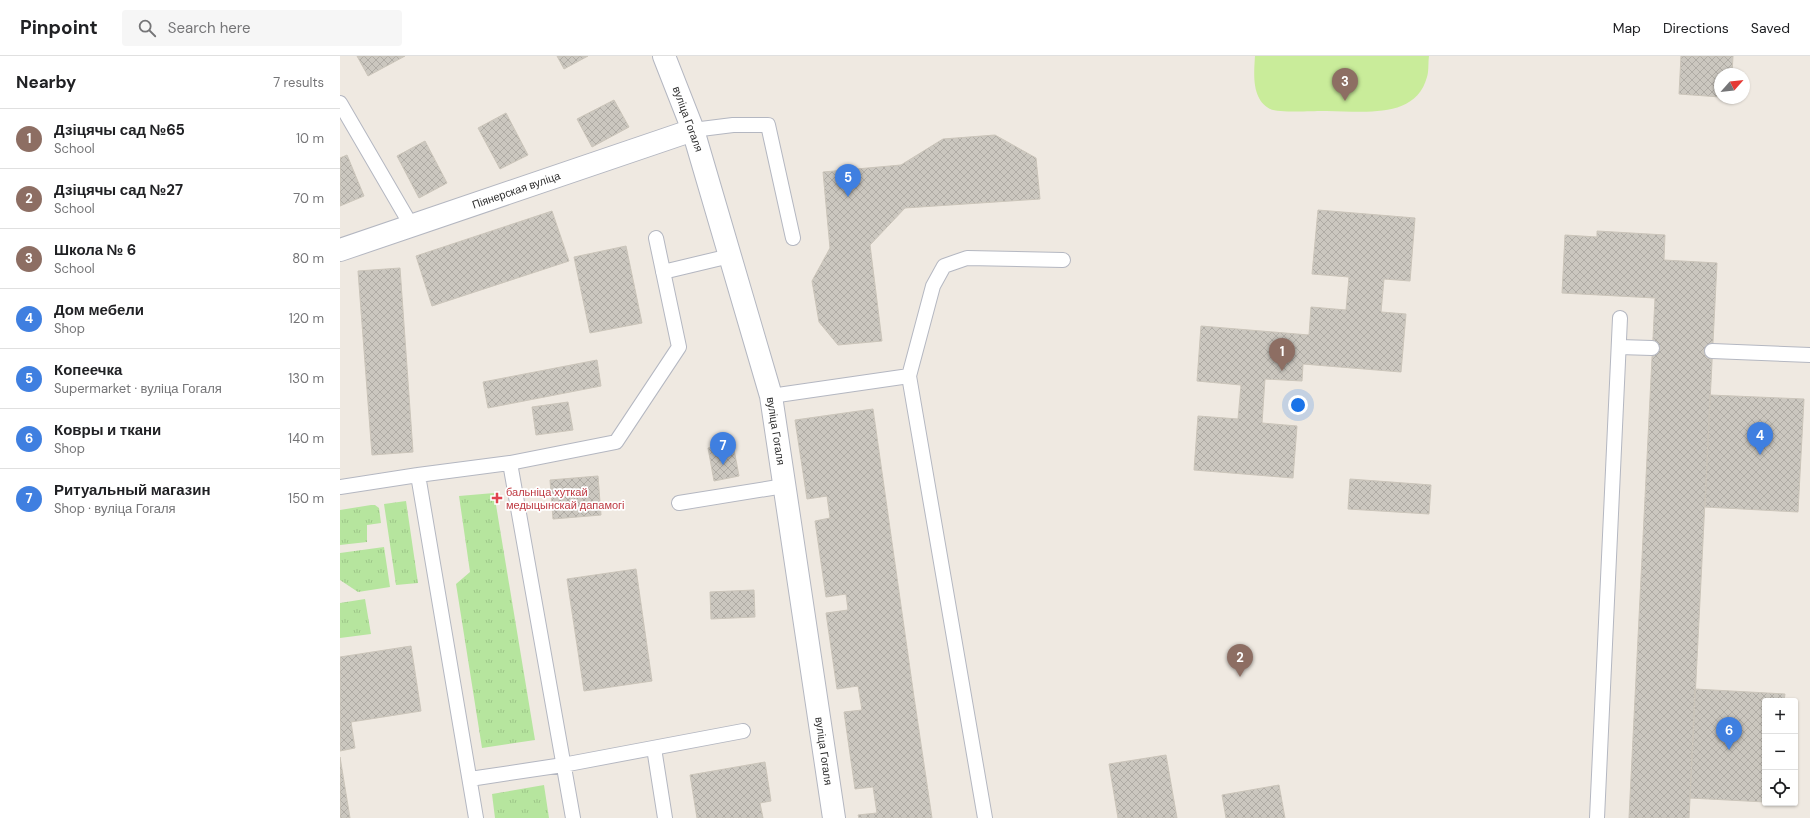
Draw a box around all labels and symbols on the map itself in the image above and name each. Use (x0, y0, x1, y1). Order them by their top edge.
pin: 3 (1332, 68, 1358, 101)
north arrow (1714, 68, 1750, 104)
street label: вуліца Гогаля (670, 84, 706, 154)
pin: 5 (835, 164, 861, 197)
street label: Піянерская вуліца (470, 168, 563, 212)
pin: 1 (1269, 338, 1295, 371)
your location (1288, 395, 1308, 415)
street label: вуліца Гогаля (764, 396, 788, 466)
pin: 4 (1747, 422, 1773, 455)
pin: 7 (710, 432, 736, 465)
place label: бальніца хуткай медыцынскай дапамогі (506, 485, 625, 512)
marker: бальніца хуткай медыцынскай дапамогі (491, 492, 503, 504)
pin: 2 (1227, 644, 1253, 677)
street label: вуліца Гогаля (812, 716, 836, 786)
pin: 6 (1716, 717, 1742, 750)

